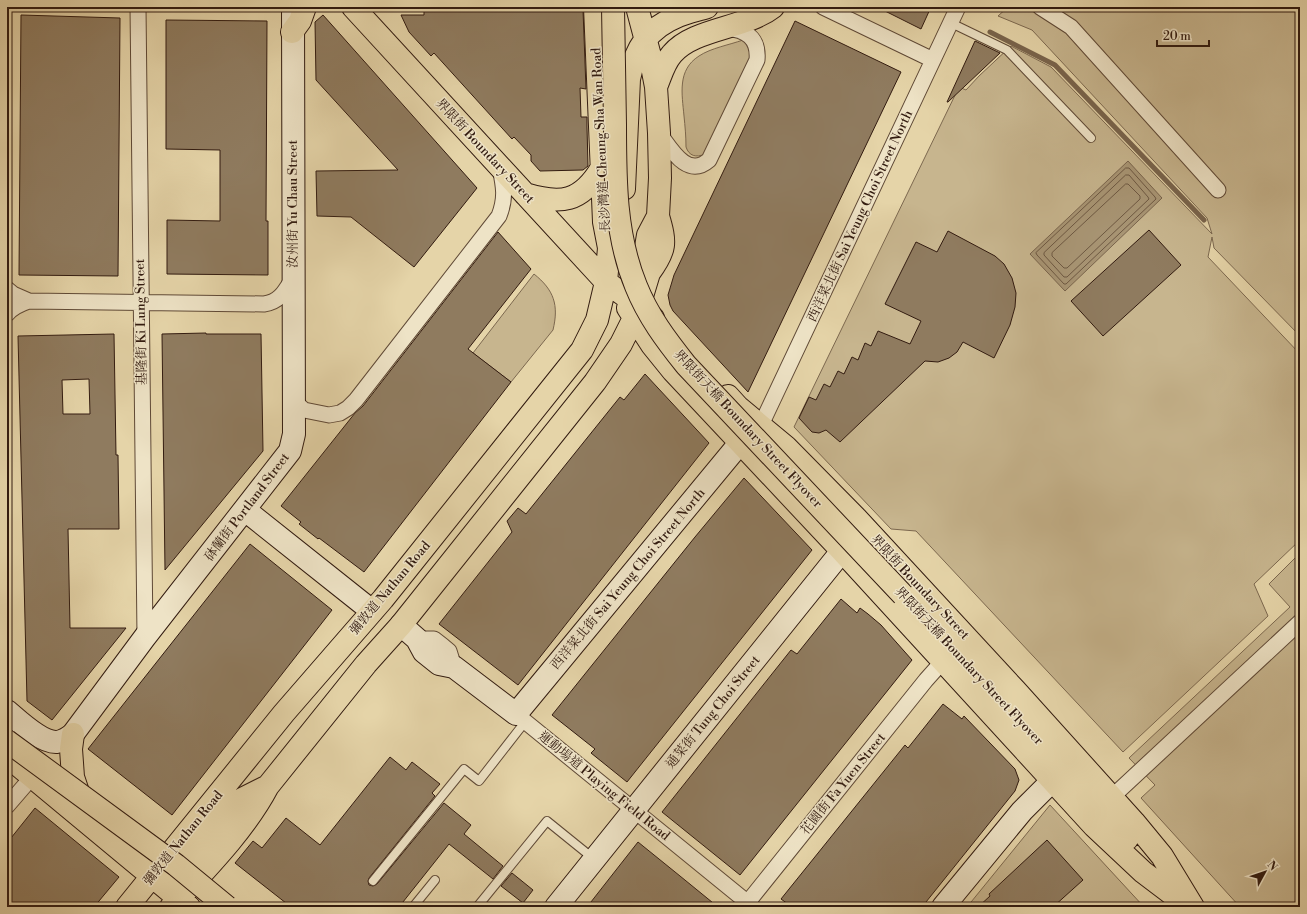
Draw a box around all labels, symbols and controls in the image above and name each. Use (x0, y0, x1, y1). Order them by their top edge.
scale bar (1157, 22, 1209, 48)
text: 20 m (1163, 29, 1191, 44)
street label: 長沙灣道 Cheung Sha Wan Road (588, 47, 614, 233)
street label: 界限街 Boundary Street (432, 95, 538, 207)
street label: 西洋菜北街 Sai Yeung Choi Street North (804, 107, 916, 324)
street label: 汝州街 Yu Chau Street (285, 140, 301, 268)
street label: 基隆街 Ki Lung Street (132, 258, 150, 385)
street label: 界限街天橋 Boundary Street Flyover (670, 347, 826, 512)
street label: 砵蘭街 Portland Street (201, 449, 293, 564)
street label: 西洋菜北街 Sai Yeung Choi Street North (547, 485, 709, 673)
street label: 界限街 Boundary Street (867, 531, 973, 643)
street label: 彌敦道 Nathan Road (346, 537, 434, 638)
street label: 界限街天橋 Boundary Street Flyover (891, 584, 1047, 749)
street label: 通菜街 Tung Choi Street (663, 652, 764, 772)
street label: 運動場道 Playing Field Road (535, 728, 674, 845)
street label: 花園街 Fa Yuen Street (797, 730, 889, 838)
street label: 彌敦道 Nathan Road (140, 787, 227, 889)
north arrow (1245, 852, 1285, 892)
text: N (1264, 858, 1280, 874)

